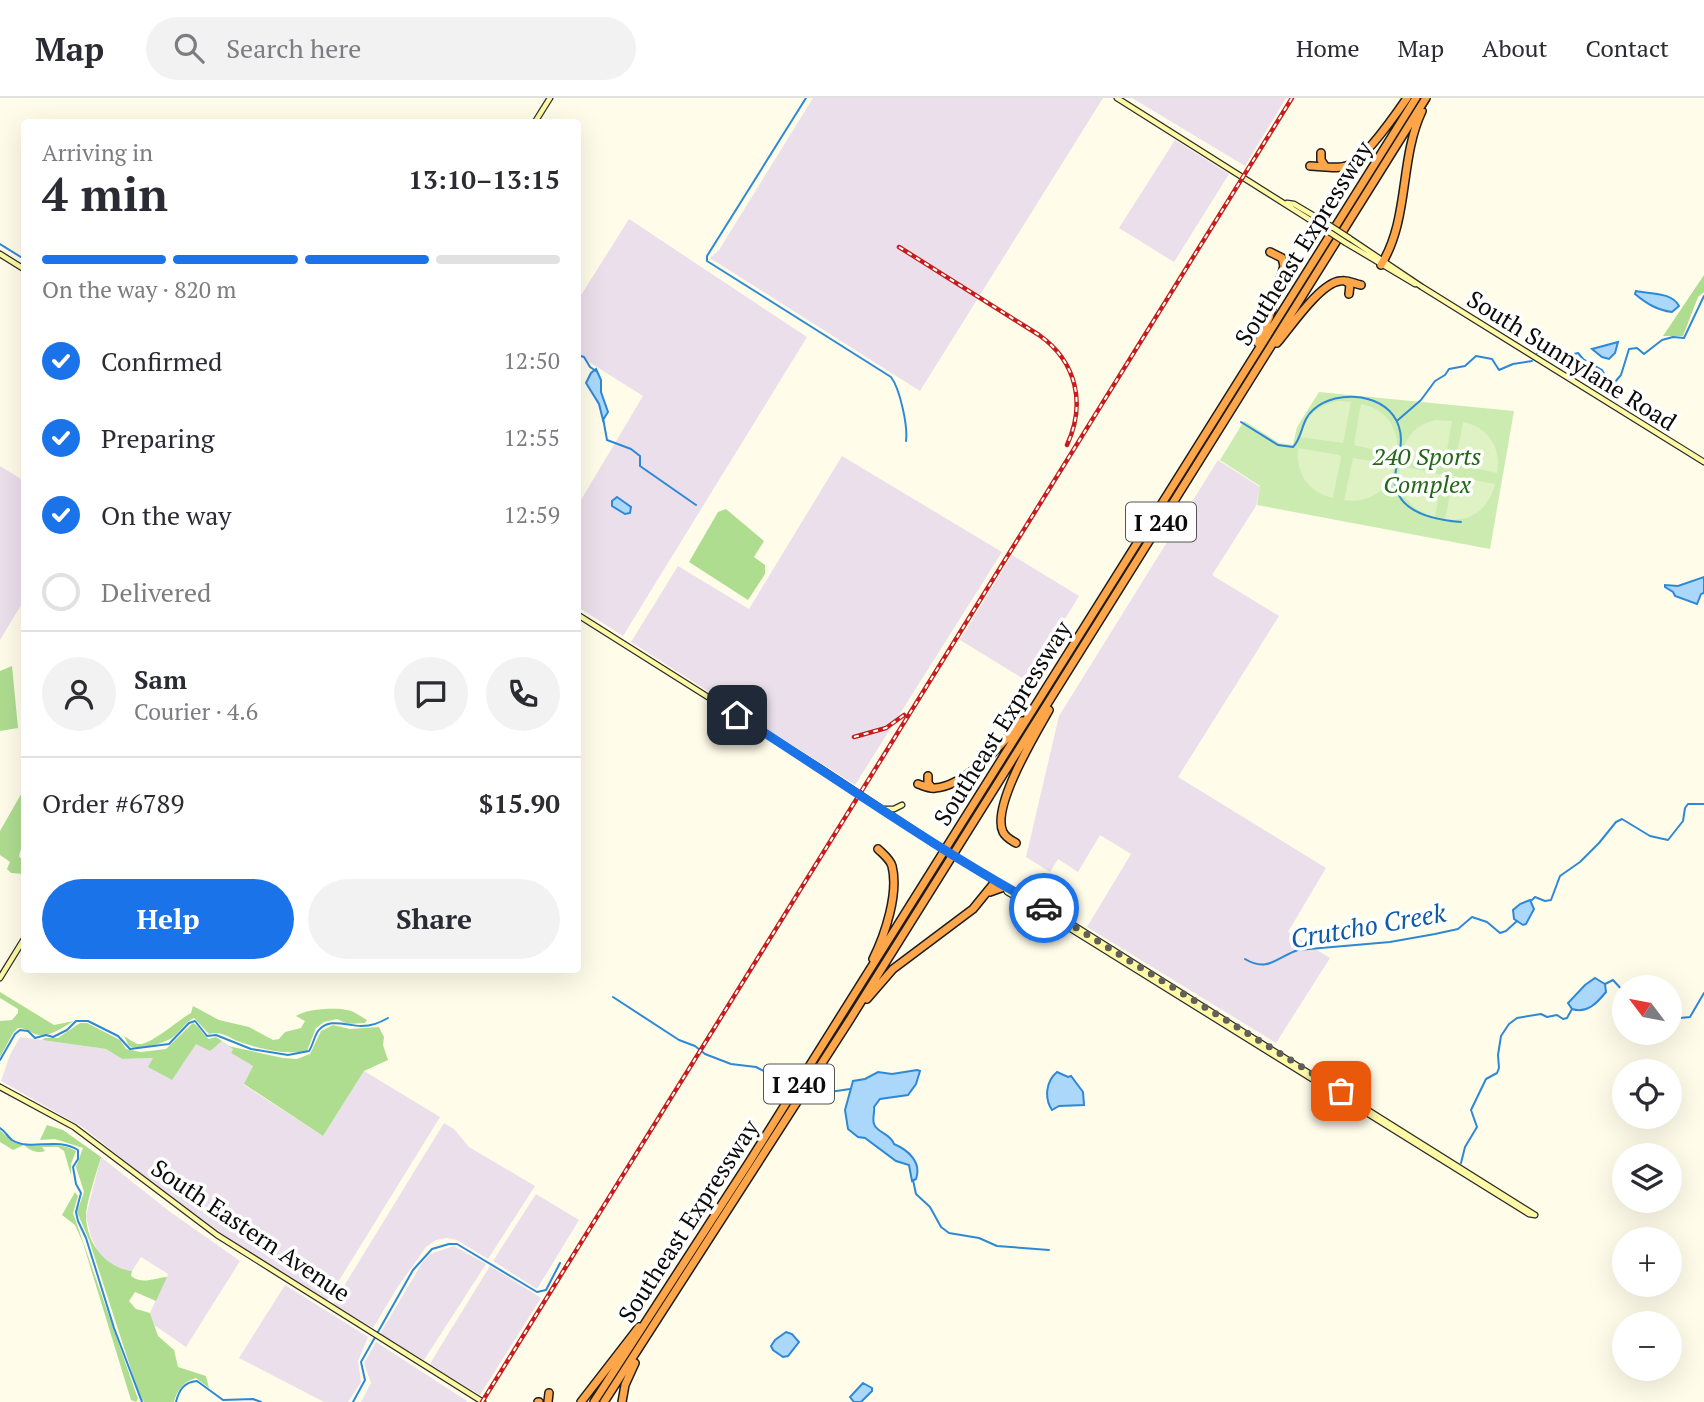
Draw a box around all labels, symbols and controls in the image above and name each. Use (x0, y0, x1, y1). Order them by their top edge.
search box (146, 17, 636, 80)
text: Map (35, 27, 104, 70)
icon: search (170, 29, 208, 67)
text: Search here (226, 31, 361, 65)
text: Home (1296, 32, 1360, 64)
text: Map (1398, 32, 1444, 64)
text: About (1482, 32, 1548, 64)
text: Contact (1586, 32, 1669, 64)
street label: Southeast Expressway (1227, 134, 1380, 352)
text: Arriving in (42, 137, 153, 168)
text: 13:10–13:15 (408, 162, 560, 196)
text: 4 min (42, 163, 168, 224)
text: On the way · 820 m (42, 274, 236, 305)
street label: South Sunnylane Road (1461, 283, 1683, 437)
icon: check (42, 342, 80, 380)
text: Confirmed (101, 344, 222, 378)
text: 12:50 (503, 345, 560, 376)
icon: check (42, 419, 80, 457)
text: Preparing (101, 421, 214, 455)
text: 12:55 (503, 422, 560, 453)
park label: 240 Sports Complex (1372, 440, 1481, 500)
icon: check (42, 496, 80, 534)
text: On the way (101, 498, 232, 532)
text: 12:59 (503, 499, 560, 530)
road number: I 240 (1126, 502, 1196, 542)
text: Delivered (101, 575, 211, 609)
street label: Southeast Expressway (926, 614, 1079, 832)
button: person (42, 657, 116, 731)
button: chat (394, 657, 468, 731)
button: phone (486, 657, 560, 731)
text: Sam (134, 662, 187, 696)
pin (707, 685, 767, 745)
text: Courier · 4.6 (134, 696, 258, 727)
icon: home (718, 696, 756, 734)
text: Order #6789 (42, 786, 184, 820)
text: $15.90 (479, 786, 560, 820)
courier (1009, 873, 1079, 943)
button: Help (42, 879, 294, 959)
button: Share (308, 879, 560, 959)
icon: car (1025, 889, 1063, 927)
water label: Crutcho Creek (1288, 895, 1449, 955)
north arrow (1612, 975, 1682, 1045)
map controls (1612, 975, 1682, 1381)
button: locate (1612, 1059, 1682, 1129)
pin (1311, 1061, 1371, 1121)
road number: I 240 (764, 1065, 834, 1104)
icon: bag (1322, 1072, 1360, 1110)
street label: Southeast Expressway (610, 1113, 766, 1329)
button: layers (1612, 1143, 1682, 1213)
street label: South Eastern Avenue (145, 1151, 357, 1309)
button: + (1612, 1227, 1682, 1297)
button: − (1612, 1311, 1682, 1381)

